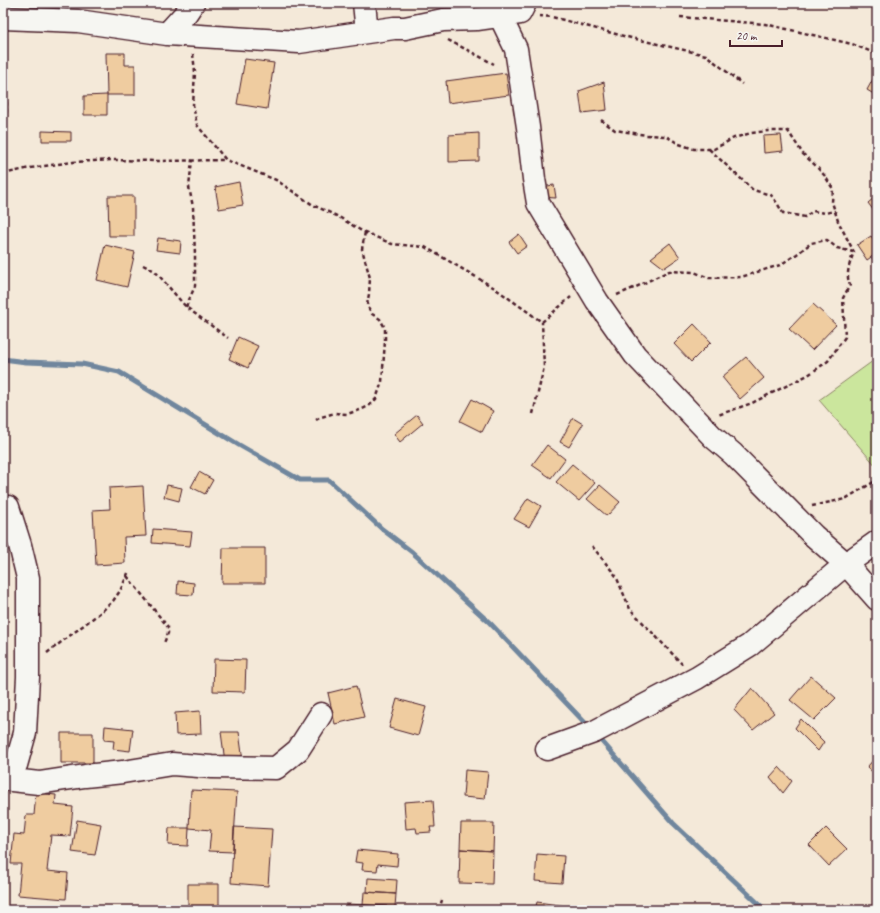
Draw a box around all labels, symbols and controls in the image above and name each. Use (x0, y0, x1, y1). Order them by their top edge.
scale bar (730, 22, 782, 48)
text: 20 m (736, 28, 758, 44)

